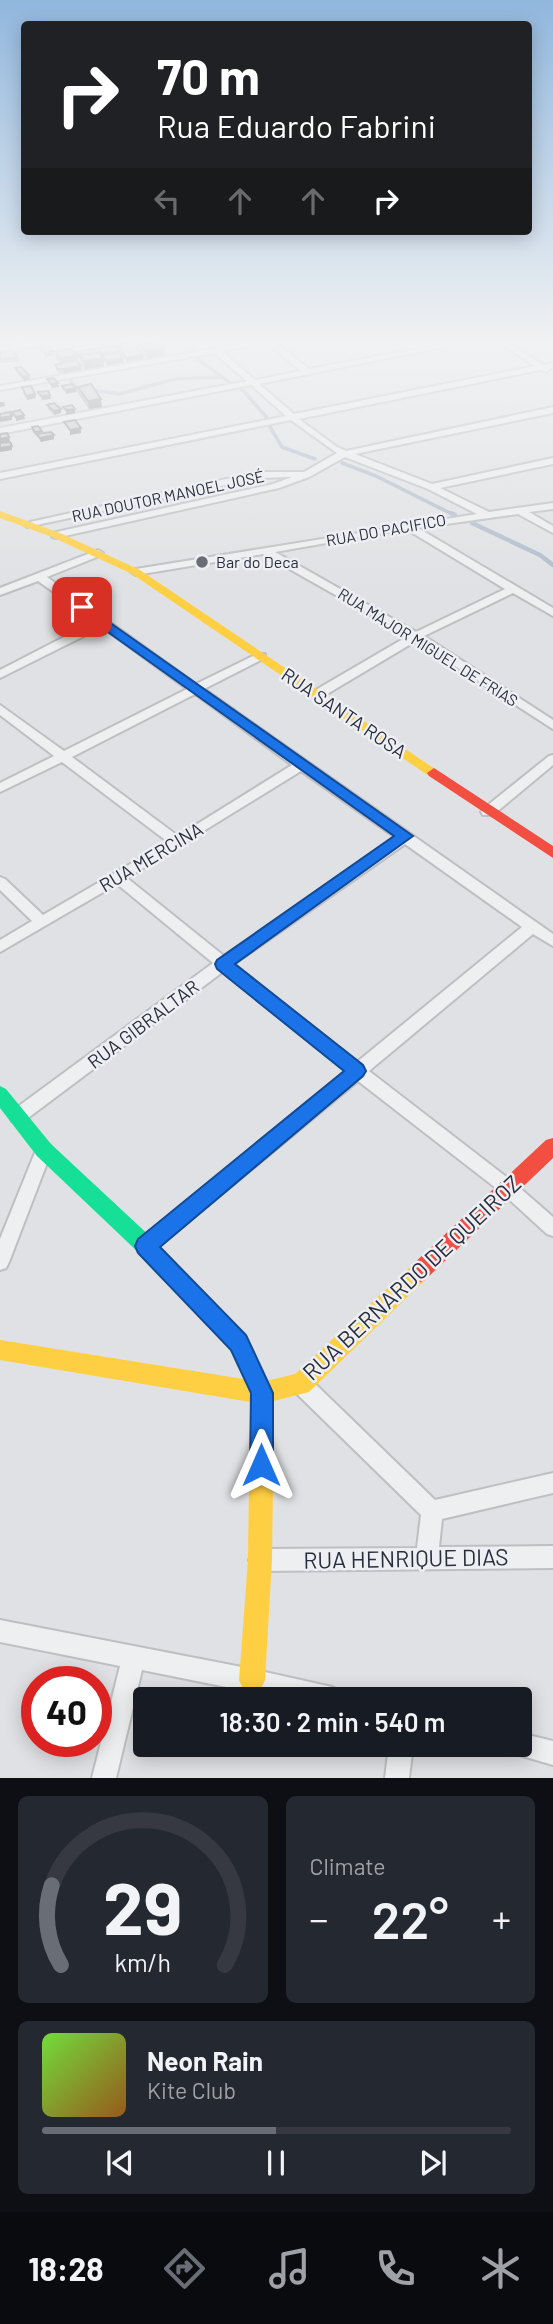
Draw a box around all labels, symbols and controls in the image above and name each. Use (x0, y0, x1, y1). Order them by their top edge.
text: 70 m (157, 46, 260, 105)
icon: right (42, 49, 133, 140)
text: Rua Eduardo Fabrini (157, 106, 436, 144)
icon: left (148, 182, 186, 220)
icon: ahead (221, 182, 259, 220)
icon: ahead (294, 182, 332, 220)
icon: right (367, 182, 405, 220)
street label: RUA DOUTOR MANOEL JOSÉ (70, 466, 266, 525)
street label: RUA DO PACIFICO (325, 510, 447, 549)
place label: Bar do Deca (216, 552, 299, 571)
marker: Bar do Deca (194, 554, 210, 570)
pin (52, 577, 112, 637)
street label: RUA MAJOR MIGUEL DE FRIAS (335, 583, 522, 710)
icon: arrive (63, 588, 101, 626)
street label: RUA SANTA ROSA (277, 662, 411, 763)
street label: RUA MERCINA (95, 817, 207, 896)
street label: RUA GIBRALTAR (82, 974, 203, 1073)
street label: RUA BERNARDO DE QUEIROZ (296, 1169, 526, 1386)
position arrow (224, 1428, 298, 1502)
street label: RUA HENRIQUE DIAS (303, 1542, 509, 1574)
speed limit sign: 40 (21, 1666, 112, 1757)
text: 18:30 · 2 min · 540 m (220, 1706, 445, 1737)
text: Climate (310, 1852, 386, 1880)
text: 29 (103, 1863, 182, 1951)
text: 22° (372, 1887, 449, 1949)
text: − (310, 1895, 329, 1941)
text: + (492, 1895, 511, 1941)
text: km/h (114, 1947, 171, 1977)
text: Neon Rain (147, 2045, 263, 2076)
text: Kite Club (147, 2076, 236, 2104)
icon: previous (101, 2144, 139, 2182)
icon: pause (257, 2144, 295, 2182)
icon: next (414, 2144, 452, 2182)
icon: directions (160, 2244, 209, 2293)
icon: music (265, 2244, 314, 2293)
icon: phone (371, 2244, 420, 2293)
icon: climate (476, 2244, 525, 2293)
text: 18:28 (28, 2249, 104, 2287)

